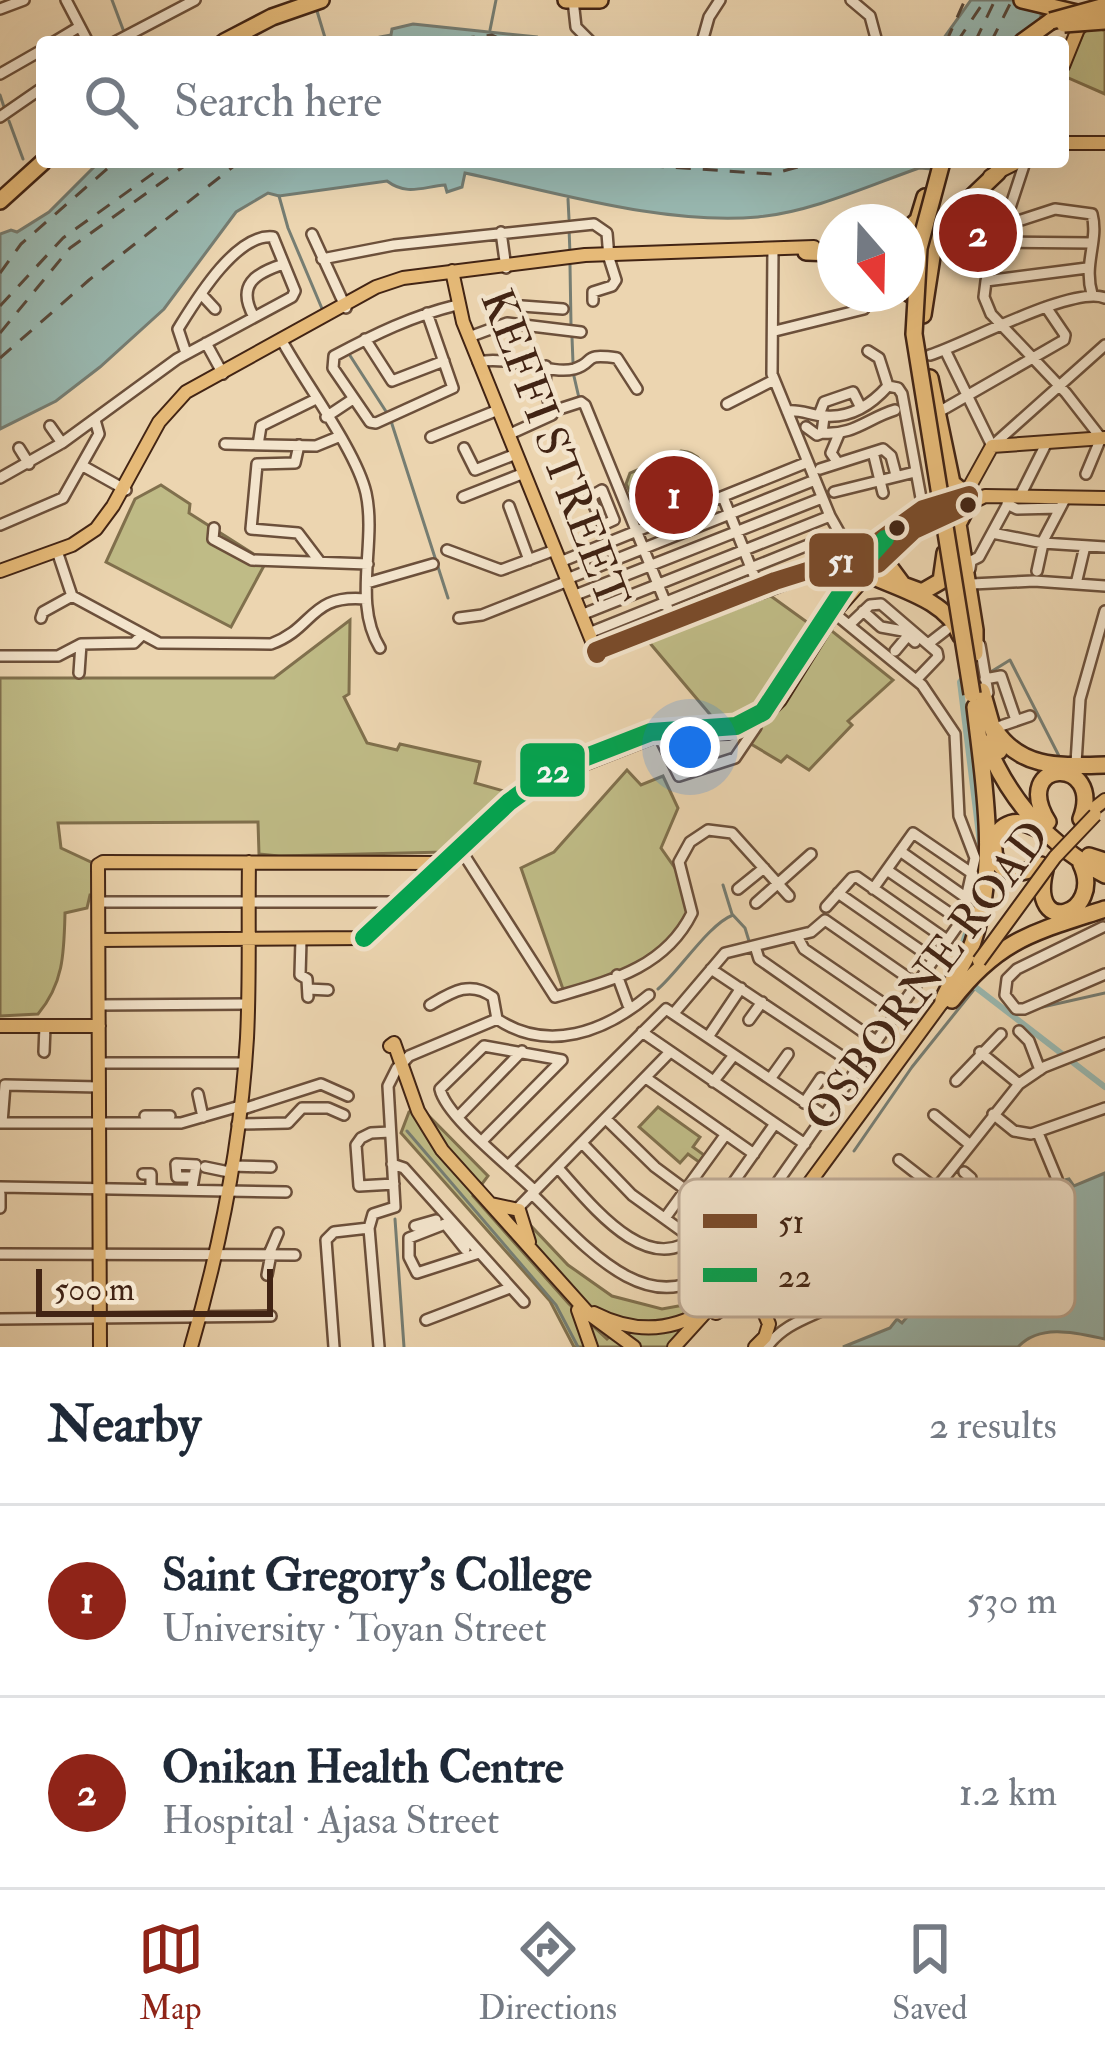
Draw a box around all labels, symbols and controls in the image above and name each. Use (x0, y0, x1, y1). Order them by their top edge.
search box (36, 36, 1069, 168)
icon: search (78, 69, 144, 135)
text: Search here (174, 74, 382, 130)
pin: 2 (939, 188, 1017, 278)
north arrow (817, 204, 925, 312)
street label: KEFFI STREET (468, 281, 641, 616)
pin: 1 (635, 450, 713, 540)
unlabelled marker (957, 494, 979, 516)
unlabelled marker (886, 517, 908, 539)
line badge: 51 (807, 531, 876, 589)
text: 51 (828, 541, 854, 582)
your location (660, 717, 720, 777)
line badge: 22 (518, 741, 587, 799)
text: 22 (536, 751, 570, 792)
street label: OSBORNE ROAD (793, 810, 1063, 1143)
legend (679, 1179, 1075, 1317)
text: 51 (778, 1202, 804, 1243)
text: 22 (778, 1256, 811, 1297)
scale bar (36, 1263, 273, 1316)
text: 500 m (54, 1269, 135, 1310)
text: Nearby (48, 1393, 201, 1457)
text: 2 results (929, 1401, 1057, 1450)
text: Saint Gregory's College (162, 1548, 592, 1604)
text: 1 (80, 1576, 94, 1625)
text: 530 m (966, 1576, 1057, 1625)
text: University · Toyan Street (162, 1604, 547, 1653)
text: Onikan Health Centre (162, 1740, 563, 1796)
text: 2 (77, 1768, 97, 1817)
text: 1.2 km (959, 1768, 1057, 1817)
text: Hospital · Ajasa Street (162, 1796, 499, 1845)
tab: Map (138, 1916, 204, 2029)
tab: Directions (479, 1916, 617, 2029)
tab: Saved (892, 1916, 967, 2029)

